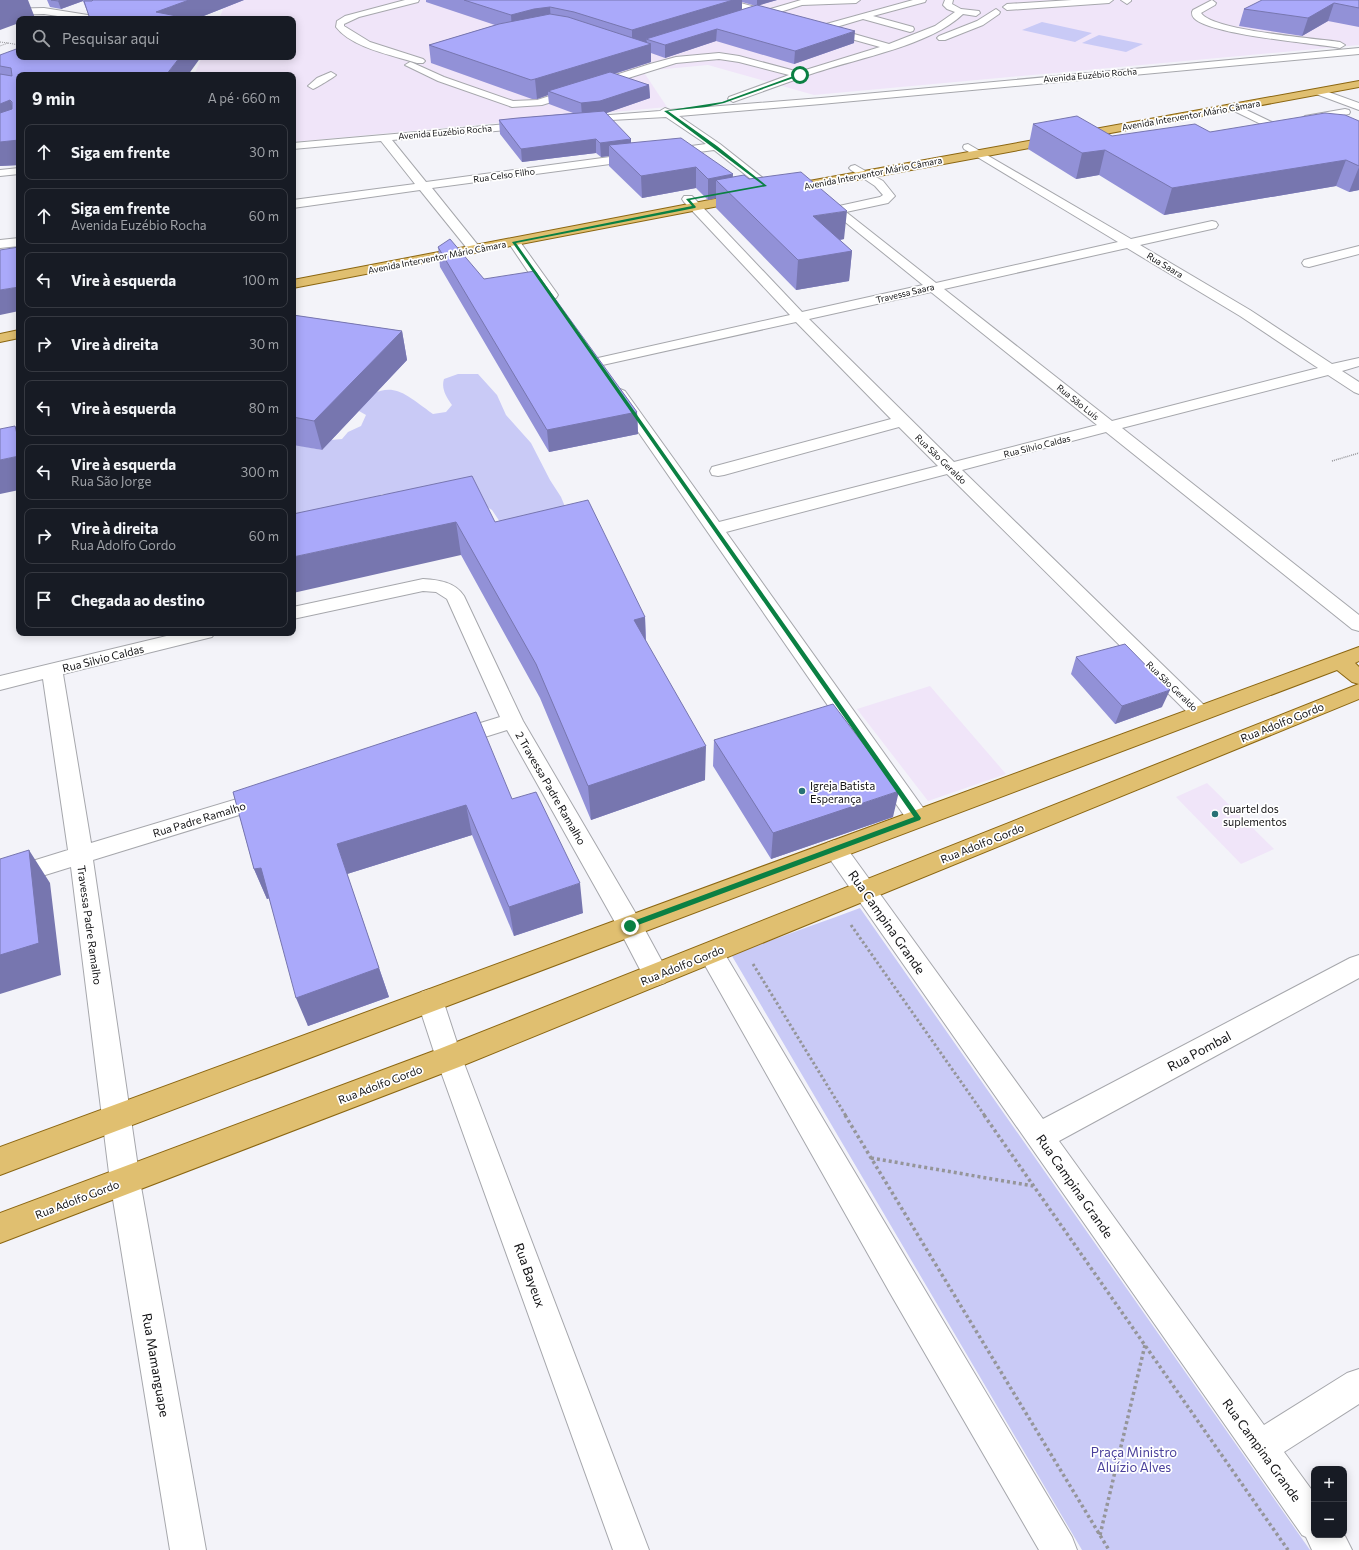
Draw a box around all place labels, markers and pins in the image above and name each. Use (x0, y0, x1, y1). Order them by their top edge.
place label: Igreja Batista Esperança (810, 779, 875, 805)
marker: Igreja Batista Esperança (797, 786, 807, 796)
place label: quartel dos suplementos (1223, 802, 1287, 828)
marker: quartel dos suplementos (1210, 809, 1220, 819)

